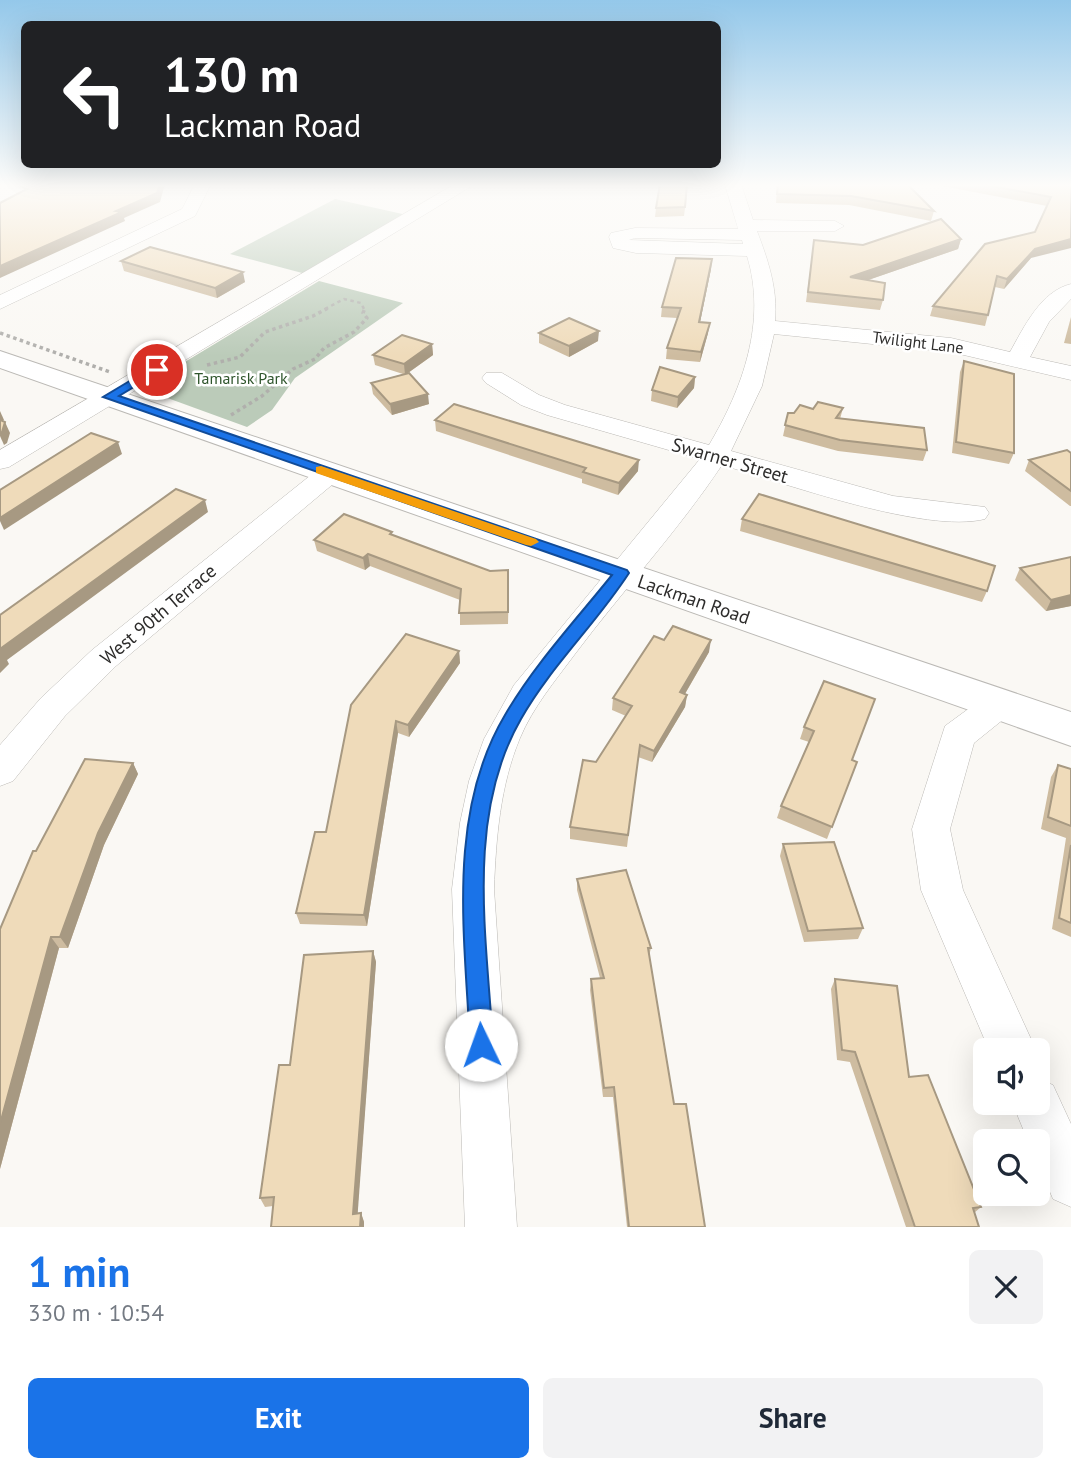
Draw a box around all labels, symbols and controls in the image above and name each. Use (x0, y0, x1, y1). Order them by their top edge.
text: 130 m (164, 42, 299, 106)
icon: left (49, 49, 140, 140)
text: Lackman Road (164, 104, 361, 146)
street label: Twilight Lane (871, 326, 965, 358)
pin (127, 340, 187, 400)
icon: arrive (138, 351, 176, 389)
park label: Tamarisk Park (194, 368, 288, 388)
street label: Swarner Street (669, 432, 792, 488)
street label: West 90th Terrace (95, 559, 221, 669)
street label: Lackman Road (635, 569, 753, 629)
position arrow (444, 1008, 518, 1082)
map controls (973, 1038, 1050, 1206)
button: sound (973, 1038, 1050, 1115)
button: search (973, 1129, 1050, 1206)
text: 1 min (28, 1244, 130, 1299)
button: close (969, 1250, 1043, 1324)
text: 330 m · 10:54 (28, 1298, 164, 1327)
button: Exit (28, 1378, 529, 1458)
button: Share (543, 1378, 1043, 1458)

